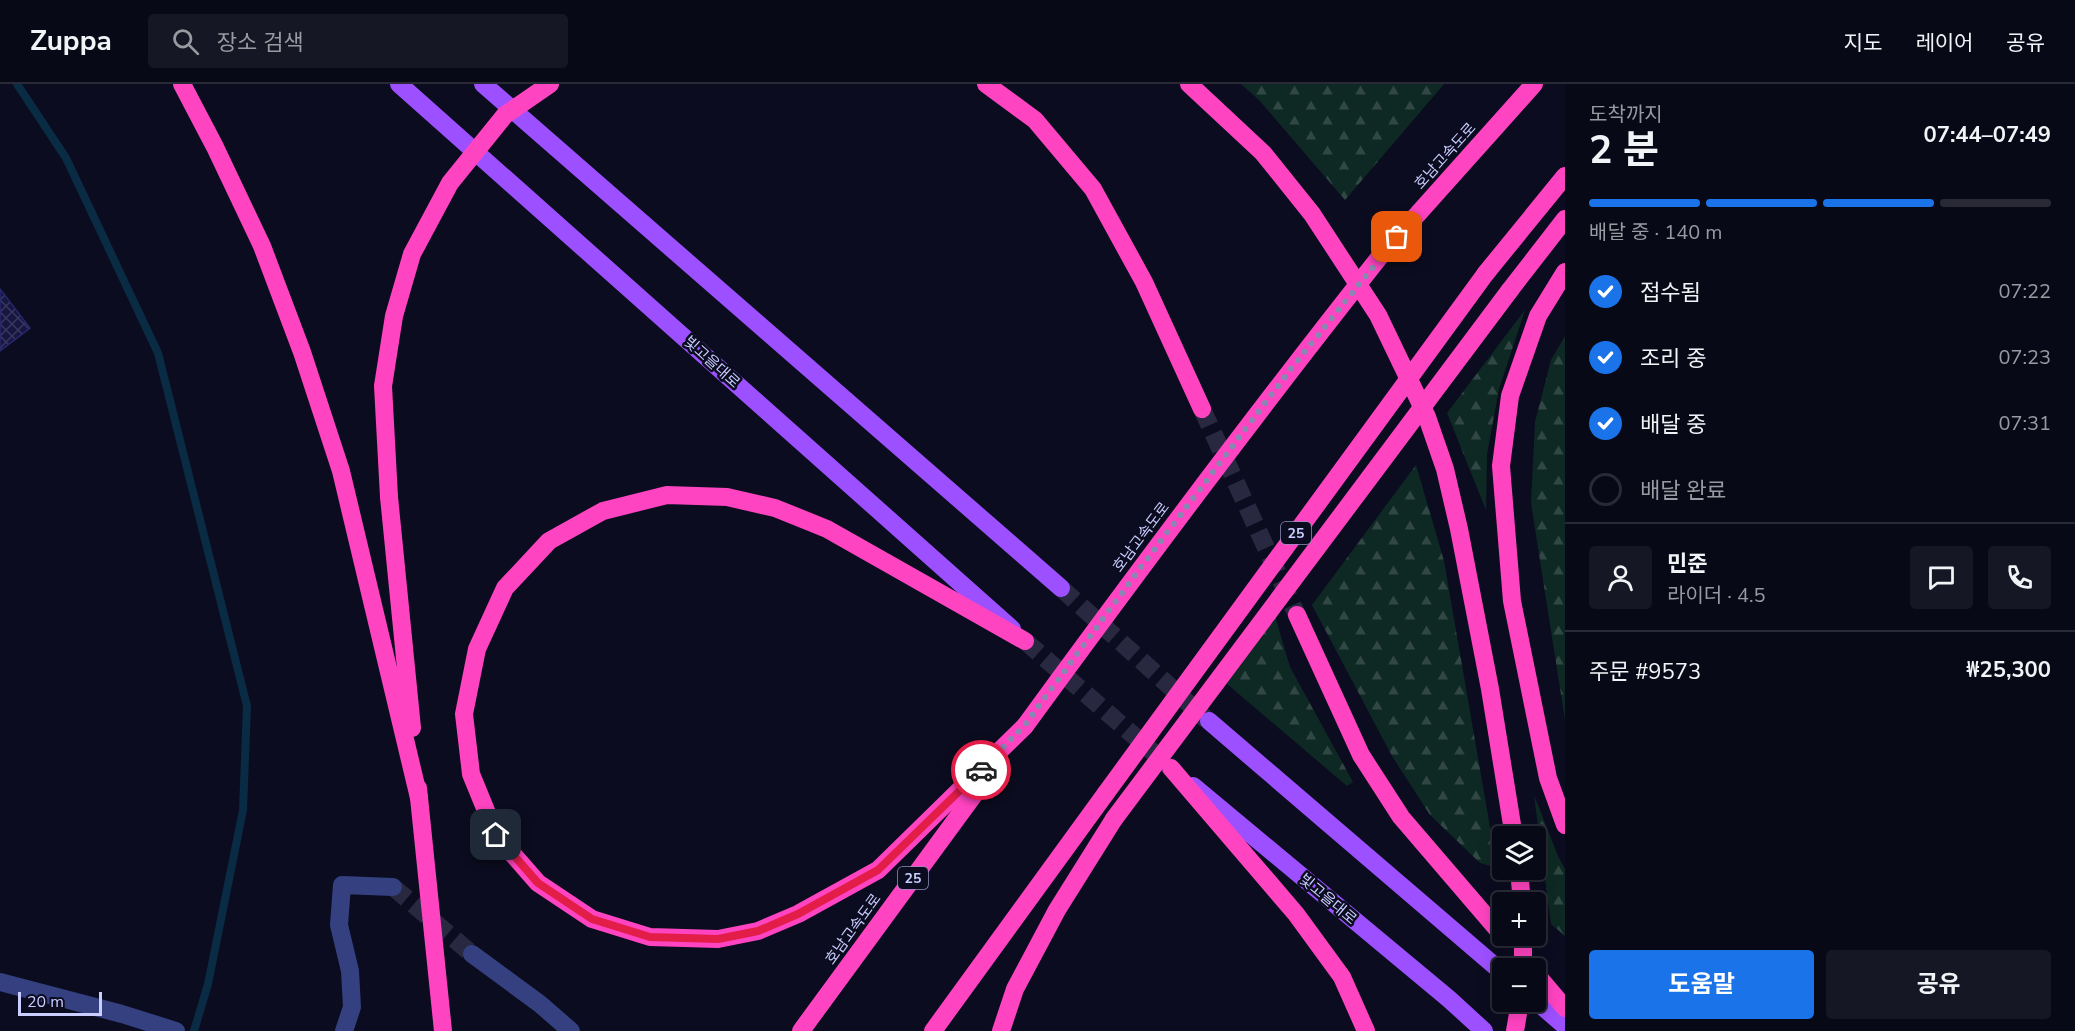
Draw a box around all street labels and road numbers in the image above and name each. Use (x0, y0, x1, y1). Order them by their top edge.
street label: 호남고속도로 (1410, 119, 1480, 193)
street label: 빛고을대로 (680, 331, 744, 393)
street label: 호남고속도로 (1108, 498, 1174, 576)
road number: 25 (1281, 522, 1311, 544)
road number: 25 (898, 867, 928, 889)
street label: 빛고을대로 (1295, 869, 1361, 929)
street label: 호남고속도로 (821, 890, 885, 968)

